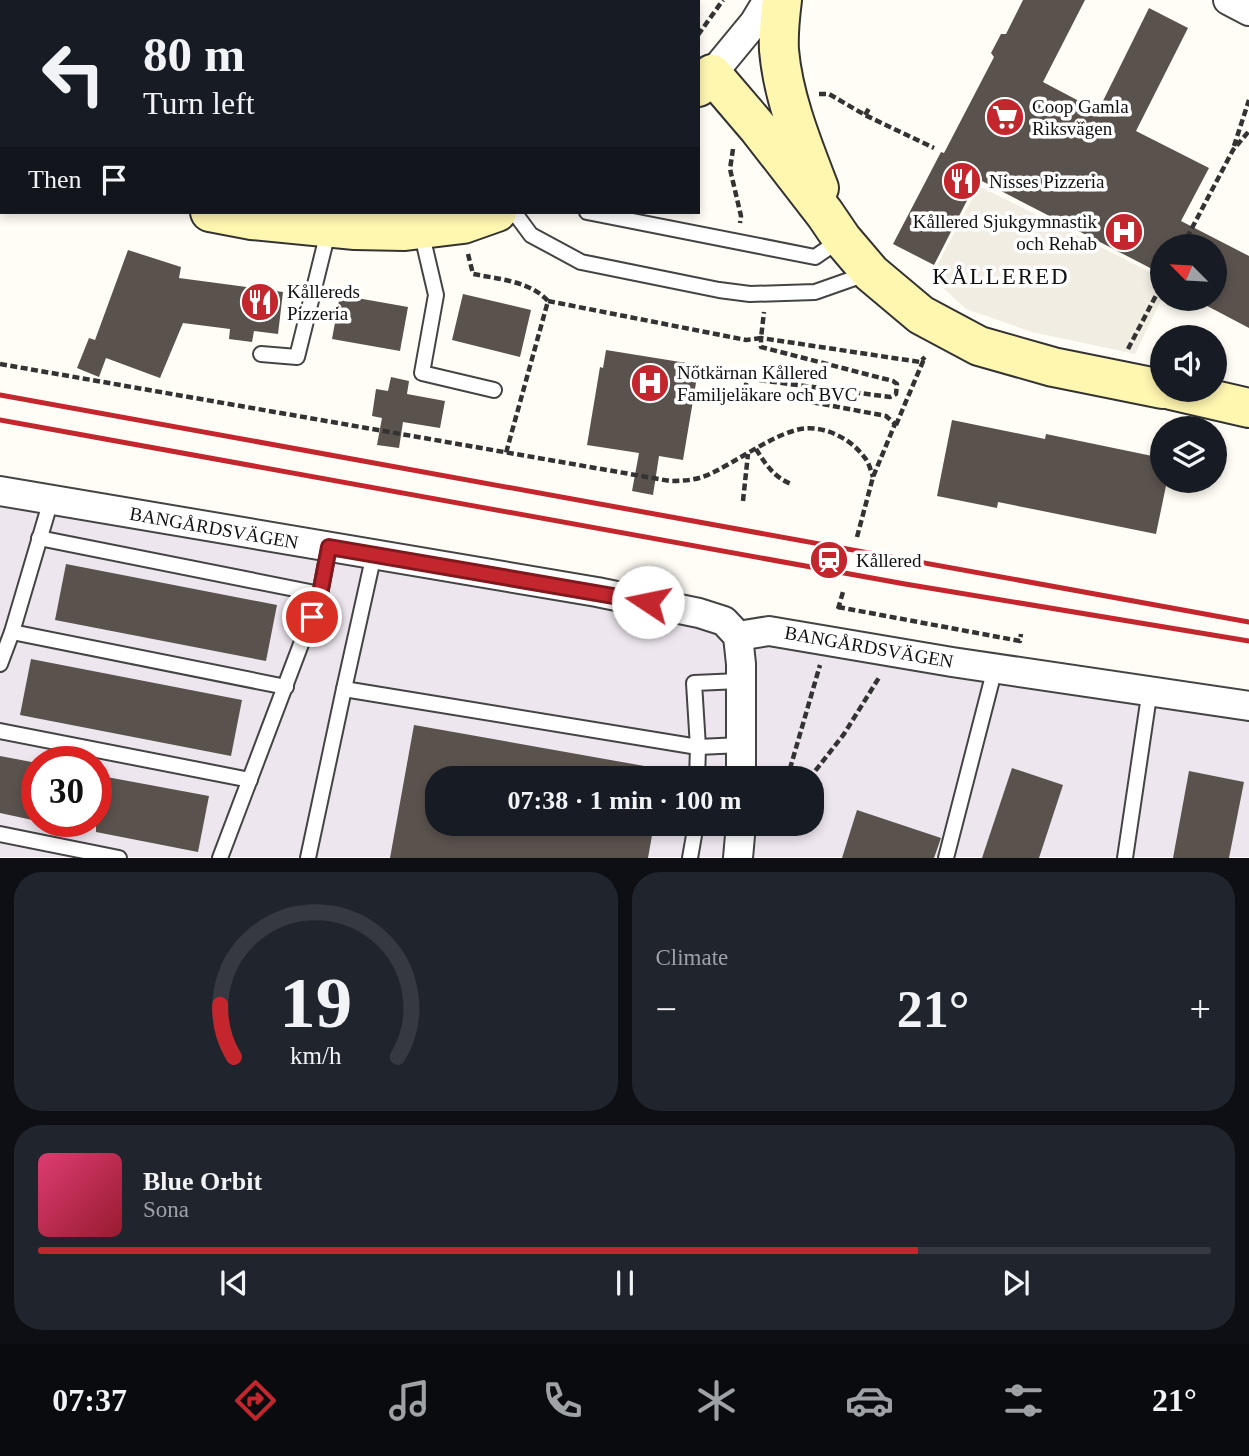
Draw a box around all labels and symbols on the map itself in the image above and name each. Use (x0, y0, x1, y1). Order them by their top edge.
supermarket icon: Coop Gamla Riksvägen (984, 96, 1026, 138)
place label: Coop Gamla Riksvägen (1032, 96, 1129, 139)
restaurant icon: Nisses Pizzeria (941, 160, 983, 202)
place label: Nisses Pizzeria (989, 171, 1105, 192)
place label: Kållered Sjukgymnastik och Rehab (913, 211, 1097, 254)
hospital icon: Kållered Sjukgymnastik och Rehab (1103, 211, 1145, 253)
north arrow (1150, 234, 1227, 312)
district label: KÅLLERED (932, 264, 1070, 289)
restaurant icon: Kållereds Pizzeria (239, 281, 281, 323)
place label: Kållereds Pizzeria (287, 281, 360, 324)
hospital icon: Nötkärnan Kållered Familjeläkare och BVC (629, 362, 671, 404)
place label: Nötkärnan Kållered Familjeläkare och BVC (677, 362, 857, 405)
street label: BANGÅRDSVÄGEN (128, 503, 300, 553)
station icon: Kållered (808, 539, 850, 581)
place label: Kållered (856, 550, 922, 571)
position arrow (611, 565, 685, 639)
pin (282, 587, 342, 647)
street label: BANGÅRDSVÄGEN (783, 622, 955, 672)
speed limit sign: 30 (21, 746, 112, 837)

